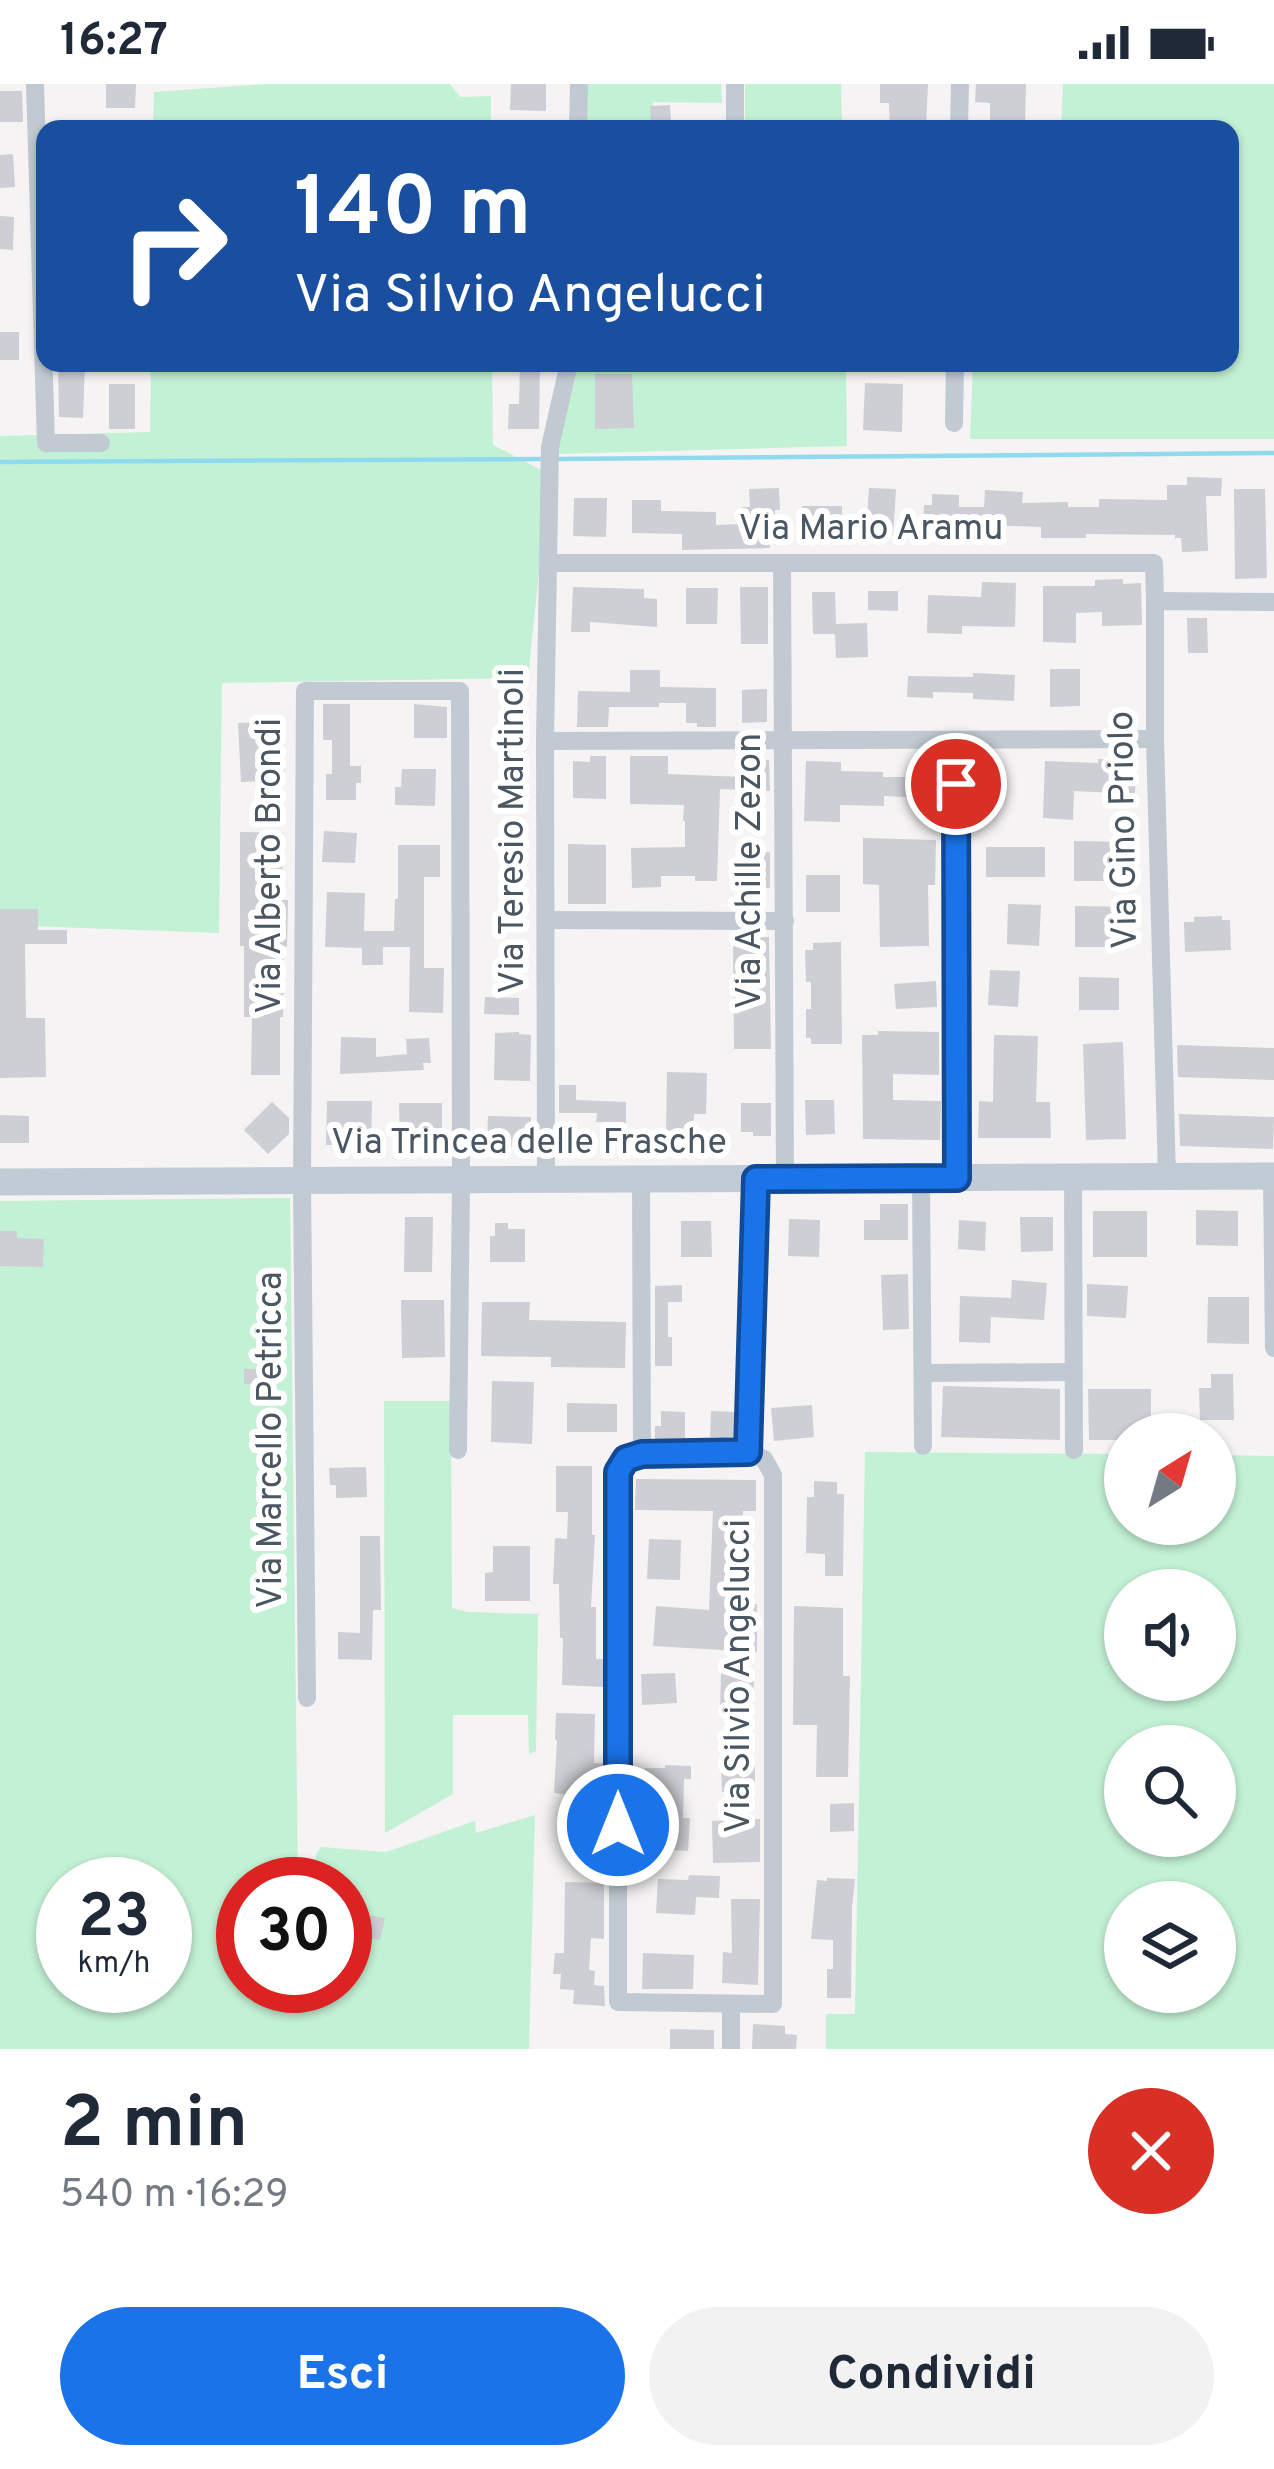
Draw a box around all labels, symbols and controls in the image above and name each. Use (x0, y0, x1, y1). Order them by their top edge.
text: 16:27 (60, 14, 168, 71)
text: 140 m (294, 159, 531, 265)
icon: right (96, 168, 252, 324)
text: Via Silvio Angelucci (294, 263, 766, 332)
street label: Via Mario Aramu (738, 507, 1004, 553)
street label: Via Teresio Martinoli (491, 668, 537, 994)
street label: Via Gino Priolo (1100, 710, 1150, 950)
street label: Via Alberto Brondi (248, 718, 294, 1014)
street label: Via Achille Zezon (728, 733, 774, 1009)
pin (905, 733, 1007, 835)
icon: arrive (923, 751, 989, 817)
street label: Via Trincea delle Frasche (331, 1121, 727, 1167)
street label: Via Marcello Petricca (249, 1271, 295, 1609)
north arrow (1104, 1413, 1236, 1545)
map controls (1104, 1413, 1236, 2013)
street label: Via Silvio Angelucci (717, 1519, 763, 1833)
button: sound (1104, 1569, 1236, 1701)
button: search (1104, 1725, 1236, 1857)
position arrow (555, 1762, 681, 1888)
speed limit sign: 30 (216, 1857, 372, 2013)
button: layers (1104, 1881, 1236, 2013)
text: 23 (78, 1882, 150, 1958)
text: km/h (78, 1946, 150, 1983)
text: 2 min (60, 2081, 248, 2173)
button: close (1088, 2088, 1214, 2214)
text: 540 m · 16:29 (60, 2172, 289, 2221)
button: Esci (60, 2307, 625, 2445)
button: Condividi (649, 2307, 1214, 2445)

